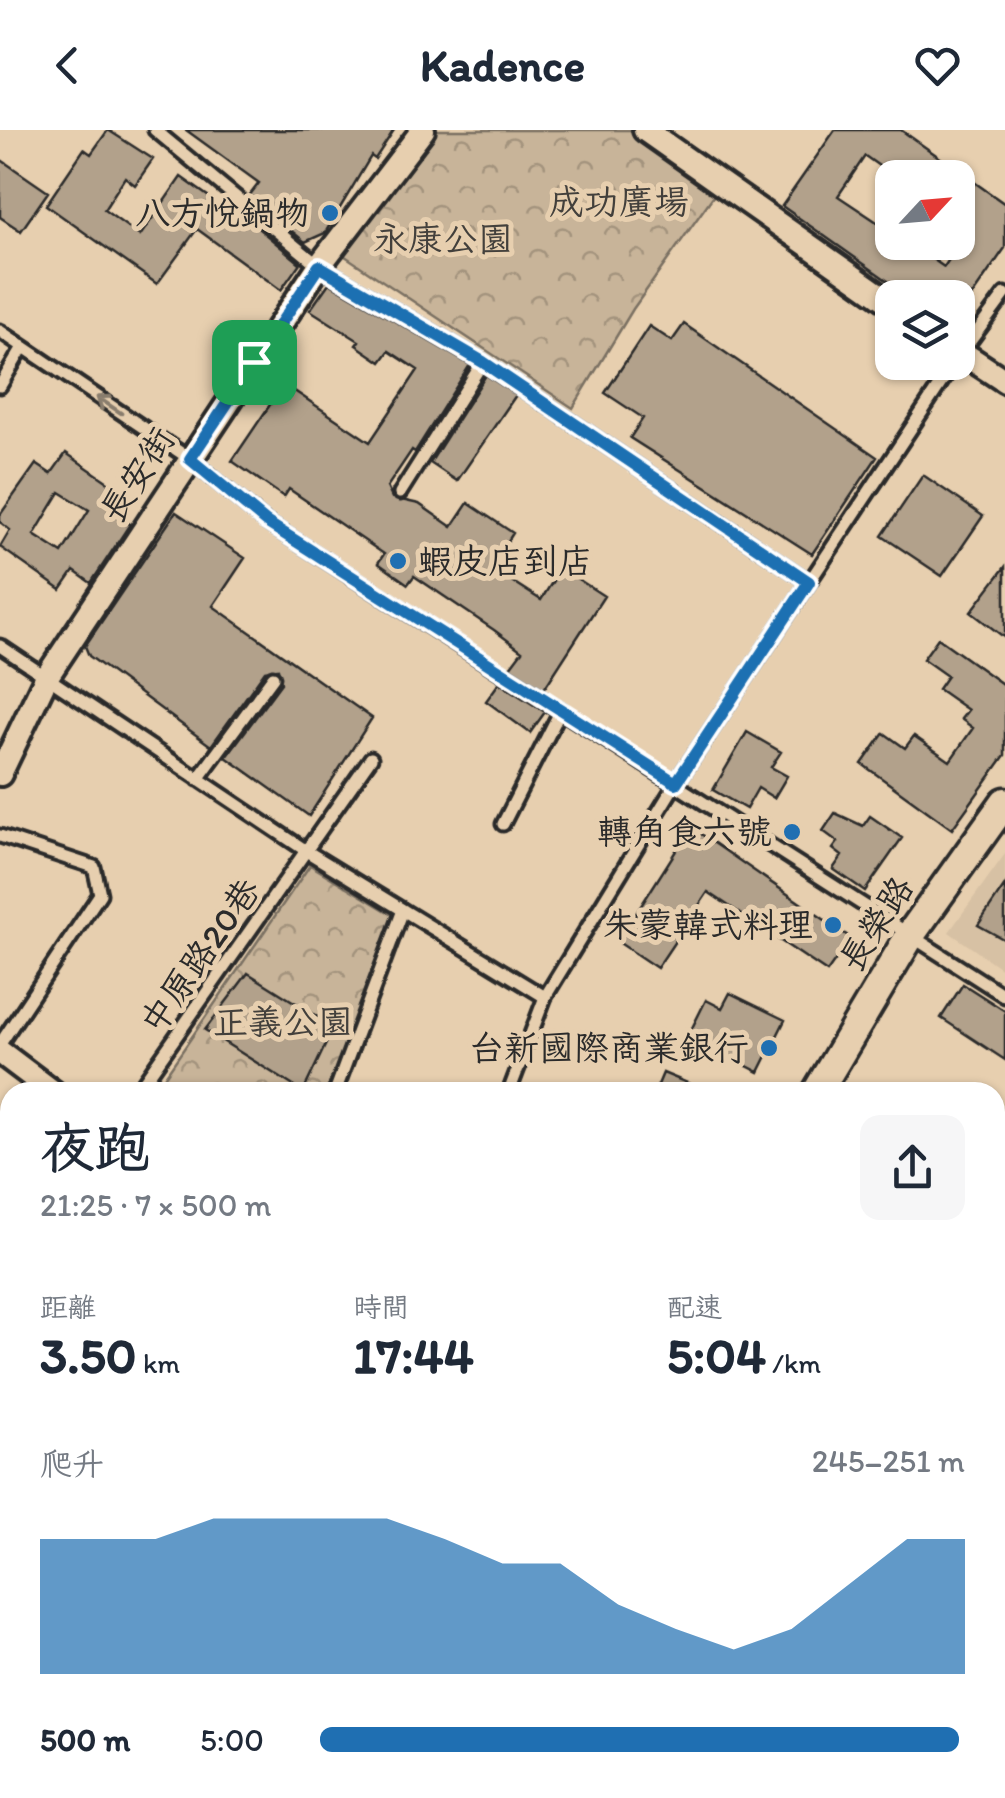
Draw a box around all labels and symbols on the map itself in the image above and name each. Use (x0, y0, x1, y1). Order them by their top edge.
north arrow (875, 160, 975, 260)
park label: 成功廣場 (549, 181, 689, 223)
place label: 八方悅鍋物 (135, 192, 310, 234)
marker: 八方悅鍋物 (319, 202, 341, 224)
park label: 永康公園 (373, 218, 513, 260)
pin (212, 320, 297, 405)
one-way arrow (95, 394, 123, 415)
street label: 長安街 (91, 420, 183, 530)
place label: 蝦皮店到店 (418, 540, 593, 582)
marker: 蝦皮店到店 (387, 550, 409, 572)
place label: 轉角食六號 (597, 811, 772, 853)
marker: 轉角食六號 (781, 821, 803, 843)
street label: 長榮路 (830, 869, 922, 979)
street label: 中原路20巷 (131, 870, 269, 1042)
place label: 朱蒙韓式料理 (603, 904, 813, 946)
marker: 朱蒙韓式料理 (822, 914, 844, 936)
park label: 正義公園 (213, 1001, 353, 1043)
place label: 台新國際商業銀行 (469, 1027, 749, 1069)
marker: 台新國際商業銀行 (758, 1037, 780, 1059)

